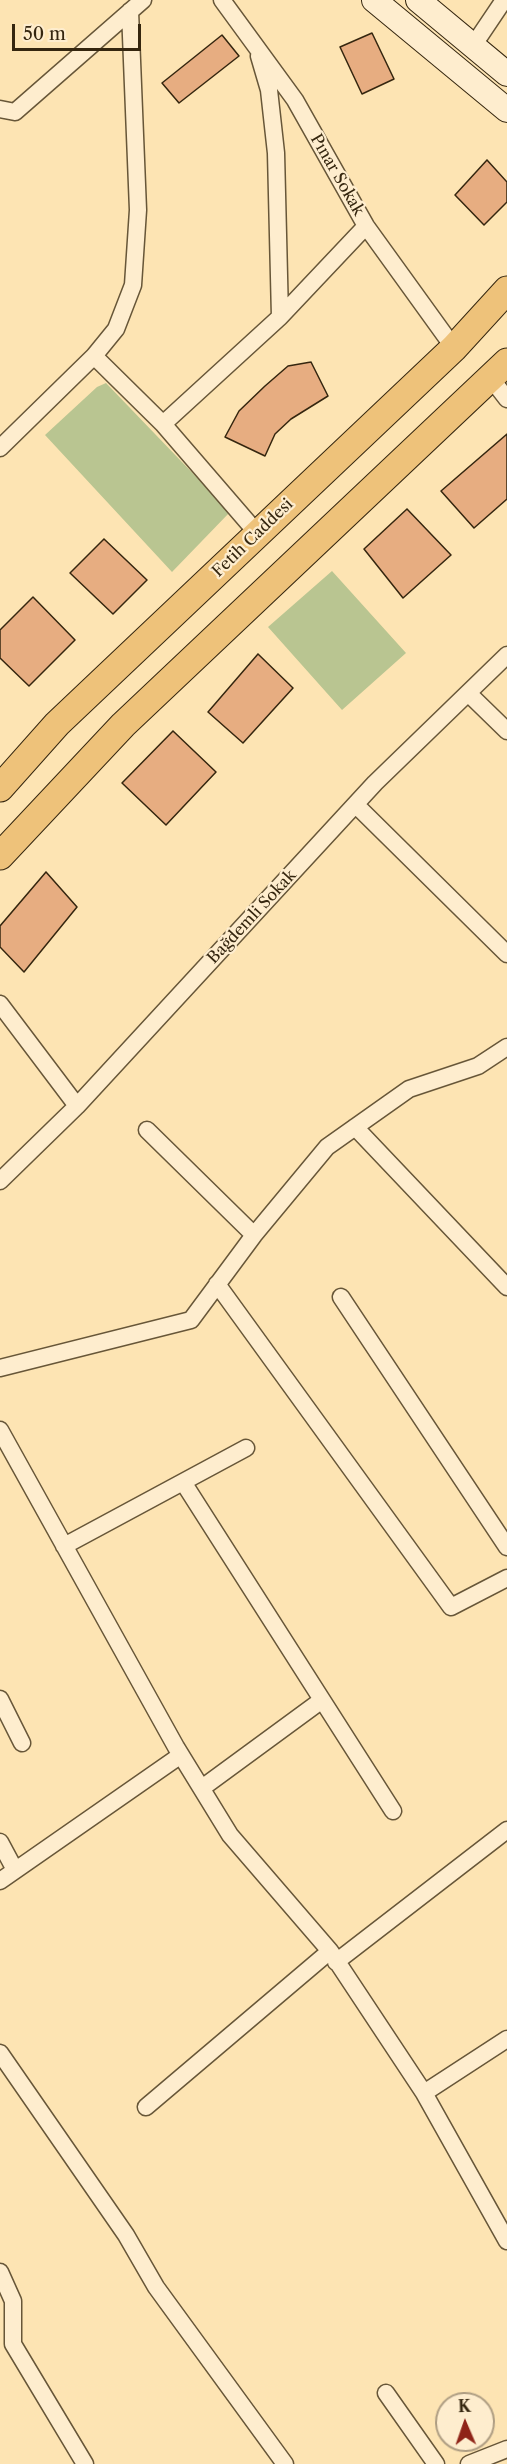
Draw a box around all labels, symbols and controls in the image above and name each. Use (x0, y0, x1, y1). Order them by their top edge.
scale bar (15, 12, 144, 50)
text: 50 m (23, 23, 66, 45)
street label: Pınar Sokak (306, 131, 368, 219)
street label: Fetih Caddesi (209, 495, 297, 581)
street label: Bağdemli Sokak (204, 866, 300, 968)
north arrow (435, 2392, 495, 2452)
text: K (458, 2396, 471, 2416)

